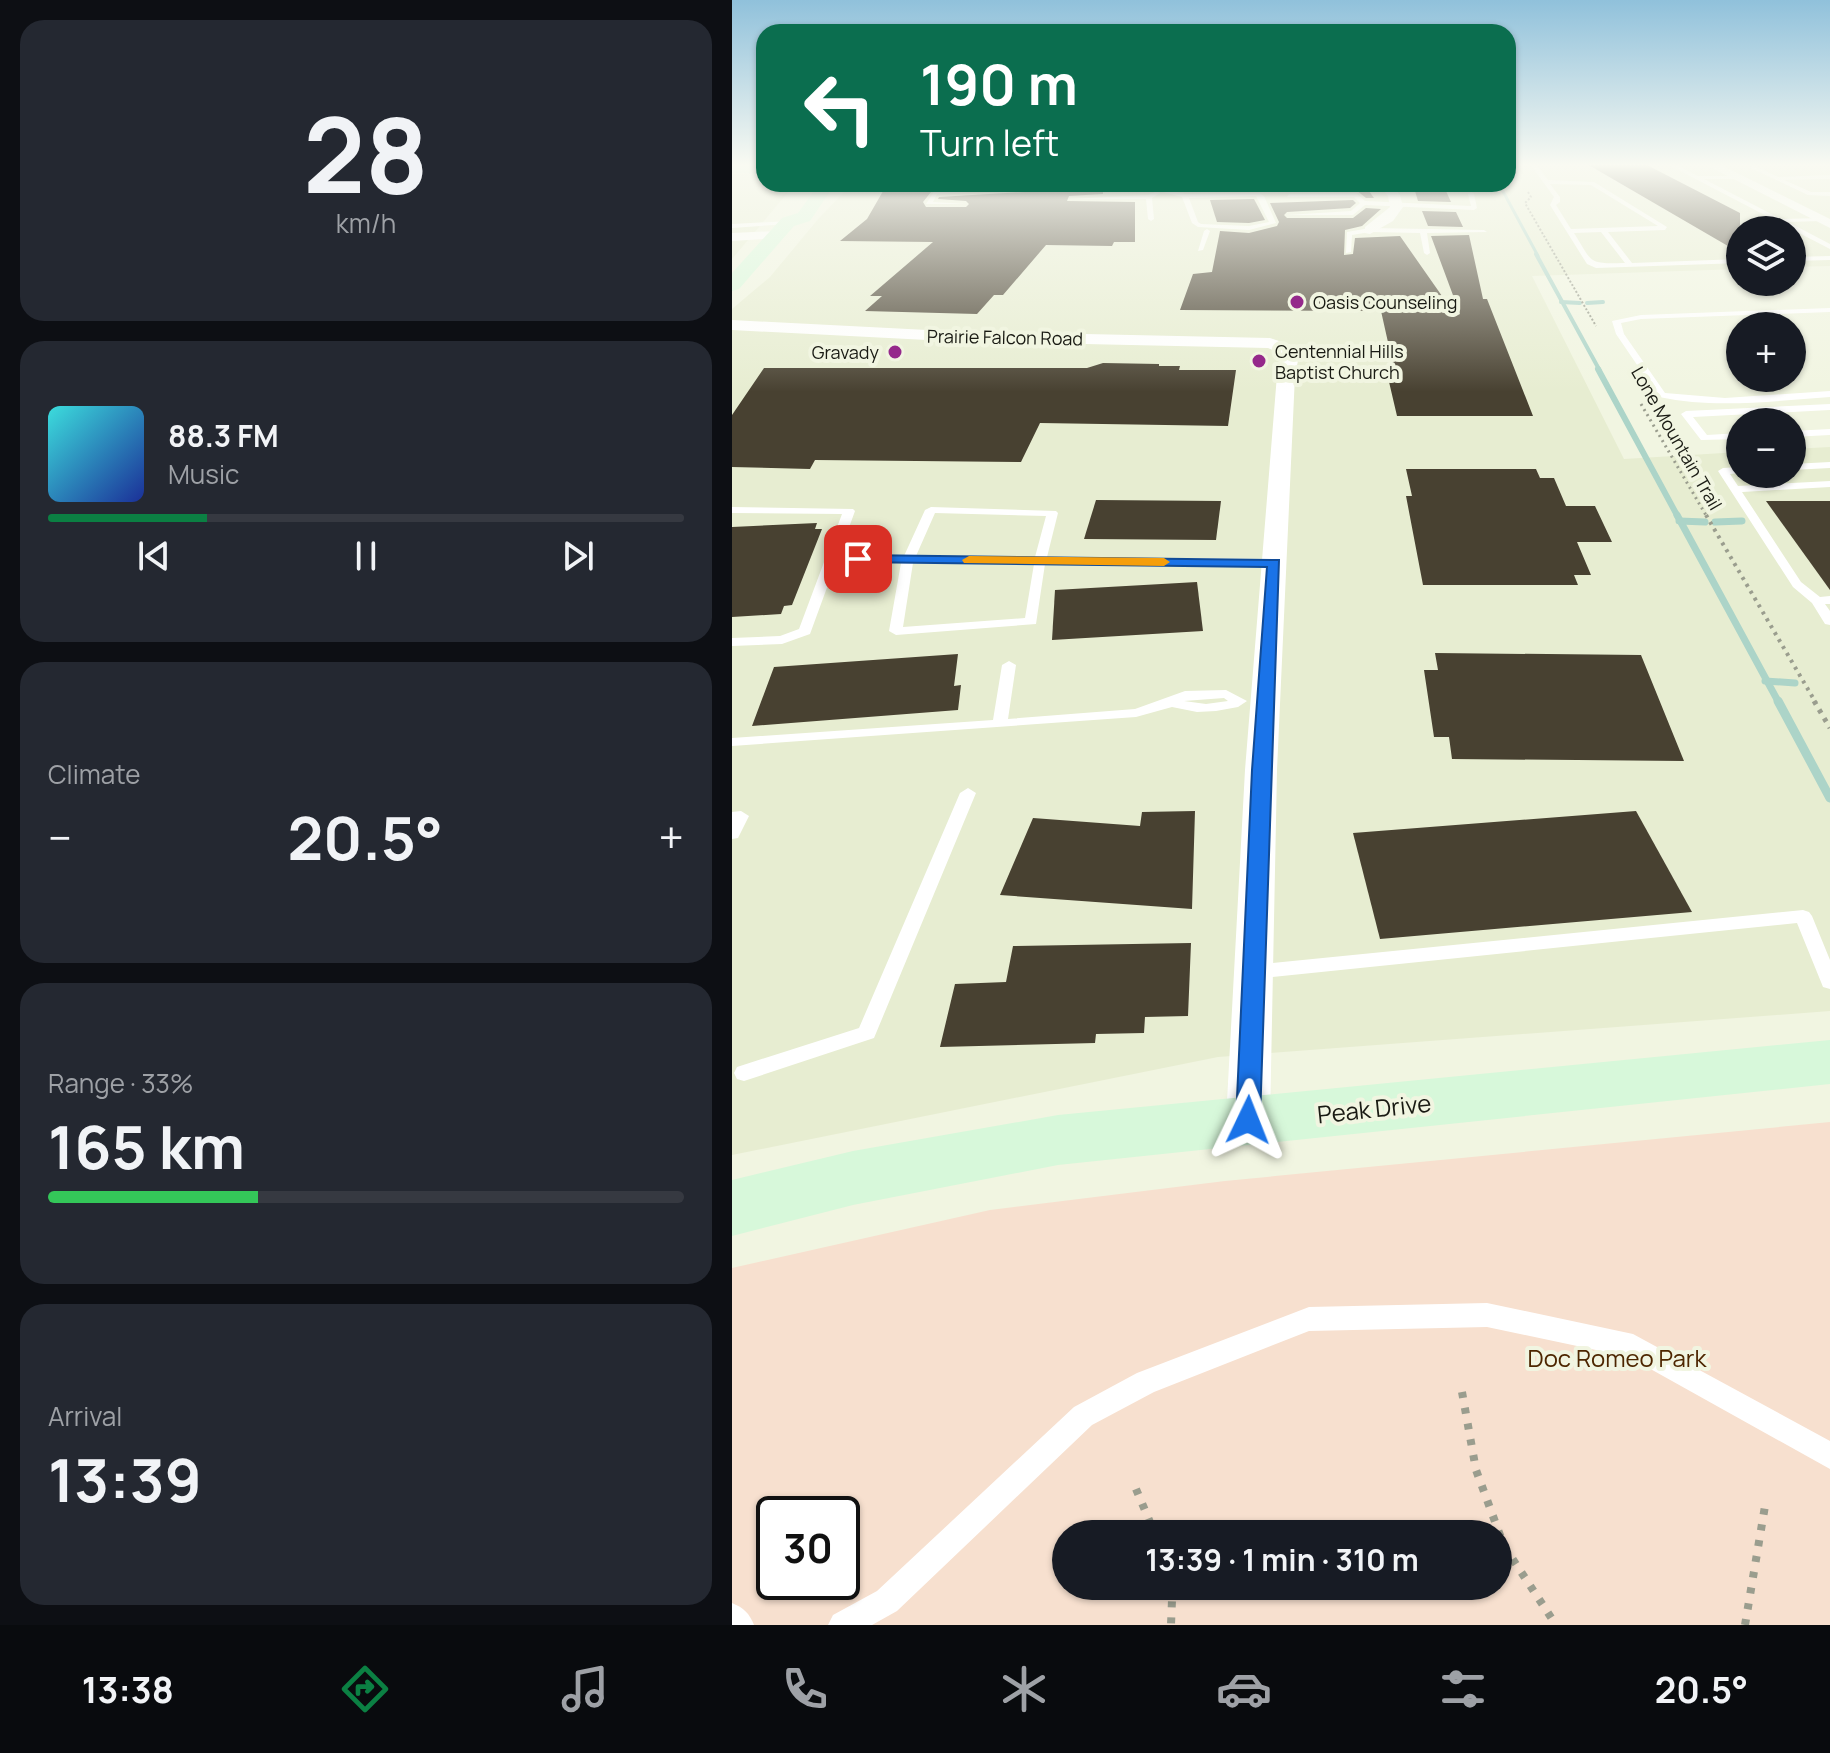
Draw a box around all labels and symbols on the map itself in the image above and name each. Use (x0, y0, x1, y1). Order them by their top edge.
place label: Oasis Counseling (1313, 290, 1457, 314)
marker: Oasis Counseling (1288, 293, 1306, 311)
street label: Prairie Falcon Road (927, 324, 1083, 350)
place label: Centennial Hills Baptist Church (1275, 339, 1404, 384)
place label: Gravady (812, 340, 879, 364)
marker: Gravady (886, 343, 904, 361)
marker: Centennial Hills Baptist Church (1250, 352, 1268, 370)
street label: Lone Mountain Trail (1626, 362, 1728, 514)
pin (824, 525, 892, 593)
position arrow (1206, 1078, 1290, 1162)
street label: Peak Drive (1315, 1086, 1433, 1130)
park label: Doc Romeo Park (1528, 1341, 1708, 1374)
speed limit sign: 30 (756, 1496, 860, 1600)

